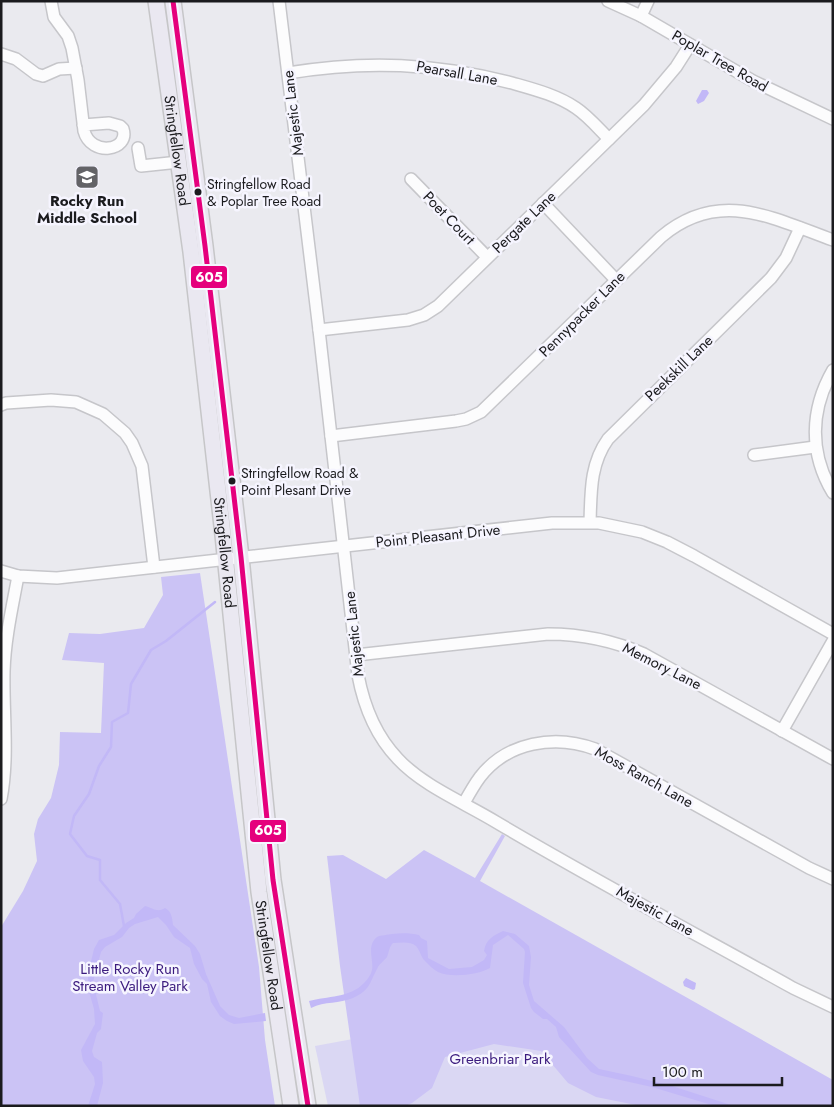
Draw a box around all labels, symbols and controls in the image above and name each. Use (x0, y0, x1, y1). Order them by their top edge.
street label: Poplar Tree Road (668, 25, 772, 97)
street label: Pearsall Lane (415, 55, 500, 91)
street label: Majestic Lane (277, 69, 309, 157)
street label: Stringfellow Road (158, 94, 195, 207)
school or university icon: Rocky Run Middle School (74, 164, 100, 190)
place label: Stringfellow Road & Poplar Tree Road (207, 174, 321, 211)
street label: Poet Court (418, 186, 480, 250)
street label: Pergate Lane (487, 186, 561, 258)
marker: Stringfellow Road & Poplar Tree Road (193, 187, 203, 197)
place label: Rocky Run Middle School (37, 190, 137, 229)
line badge: 605 (190, 265, 228, 289)
street label: Pennypacker Lane (534, 266, 630, 362)
text: 605 (195, 267, 223, 287)
street label: Peekskill Lane (640, 330, 718, 406)
place label: Stringfellow Road & Point Plesant Drive (241, 463, 359, 500)
marker: Stringfellow Road & Point Plesant Drive (227, 476, 237, 486)
street label: Stringfellow Road (208, 496, 241, 609)
street label: Point Pleasant Drive (375, 518, 502, 553)
street label: Majestic Lane (339, 590, 369, 678)
street label: Memory Lane (619, 637, 706, 695)
street label: Moss Ranch Lane (591, 741, 697, 813)
line badge: 605 (249, 819, 287, 843)
text: 605 (254, 820, 282, 840)
street label: Majestic Lane (612, 881, 698, 942)
street label: Stringfellow Road (249, 899, 288, 1012)
park label: Little Rocky Run Stream Valley Park (72, 958, 188, 997)
park label: Greenbriar Park (449, 1048, 551, 1070)
scale bar (654, 1054, 782, 1086)
text: 100 m (662, 1061, 703, 1083)

